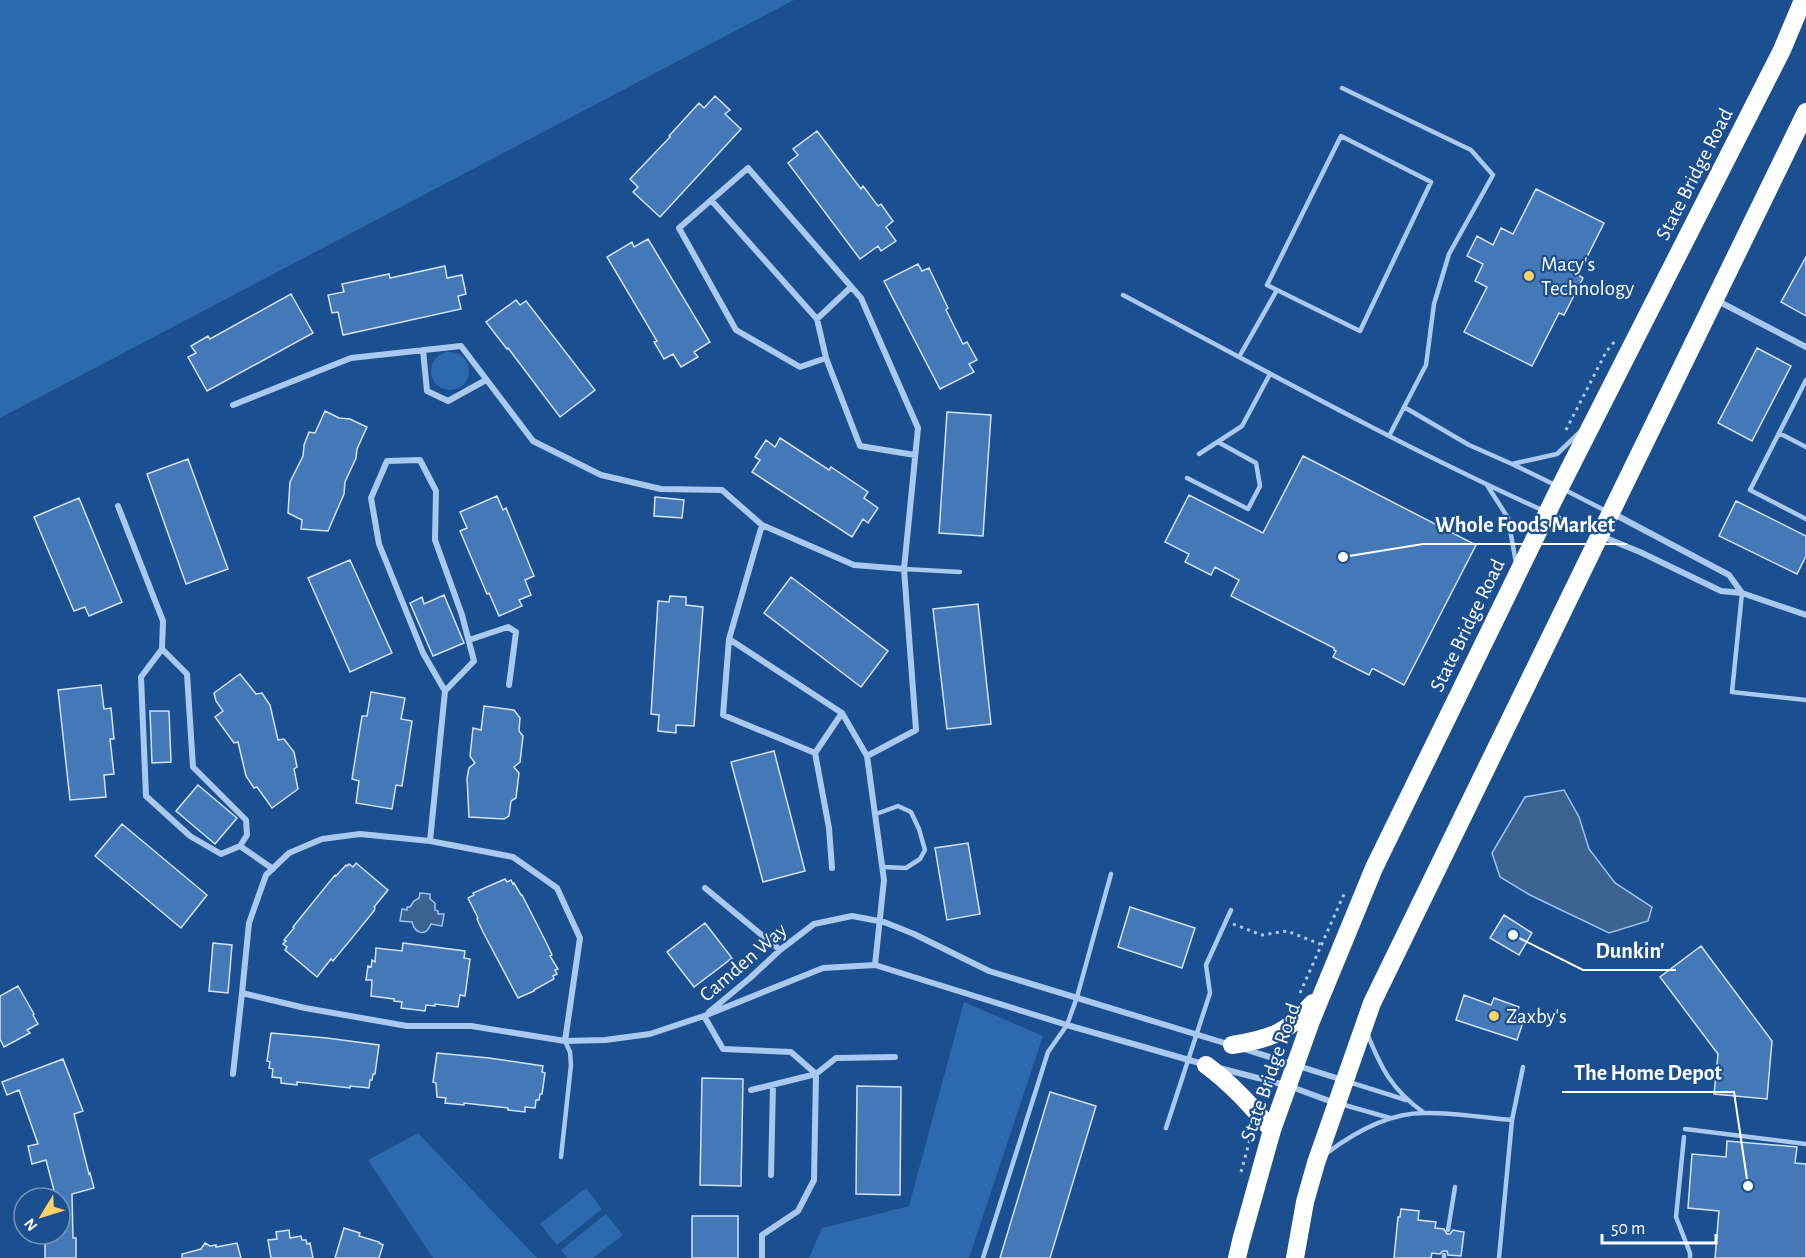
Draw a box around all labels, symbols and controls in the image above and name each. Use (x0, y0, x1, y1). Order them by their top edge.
street label: State Bridge Road (1652, 105, 1737, 244)
place label: Macy's Technology (1541, 254, 1634, 299)
marker: Macy's Technology (1522, 269, 1536, 283)
callout: Whole Foods Market (1423, 504, 1627, 544)
text: Whole Foods Market (1435, 514, 1616, 536)
street label: State Bridge Road (1426, 555, 1509, 695)
street label: Camden Way (696, 919, 791, 1006)
callout: Dunkin' (1583, 930, 1676, 970)
text: Dunkin' (1595, 940, 1665, 962)
street label: State Bridge Road (1237, 1000, 1304, 1144)
place label: Zaxby's (1506, 1006, 1567, 1027)
marker: Zaxby's (1487, 1009, 1501, 1023)
callout: The Home Depot (1562, 1052, 1734, 1092)
text: The Home Depot (1574, 1062, 1723, 1084)
north arrow (12, 1186, 72, 1246)
scale bar (1602, 1207, 1716, 1245)
text: N (21, 1215, 41, 1234)
text: 50 m (1611, 1220, 1645, 1238)

